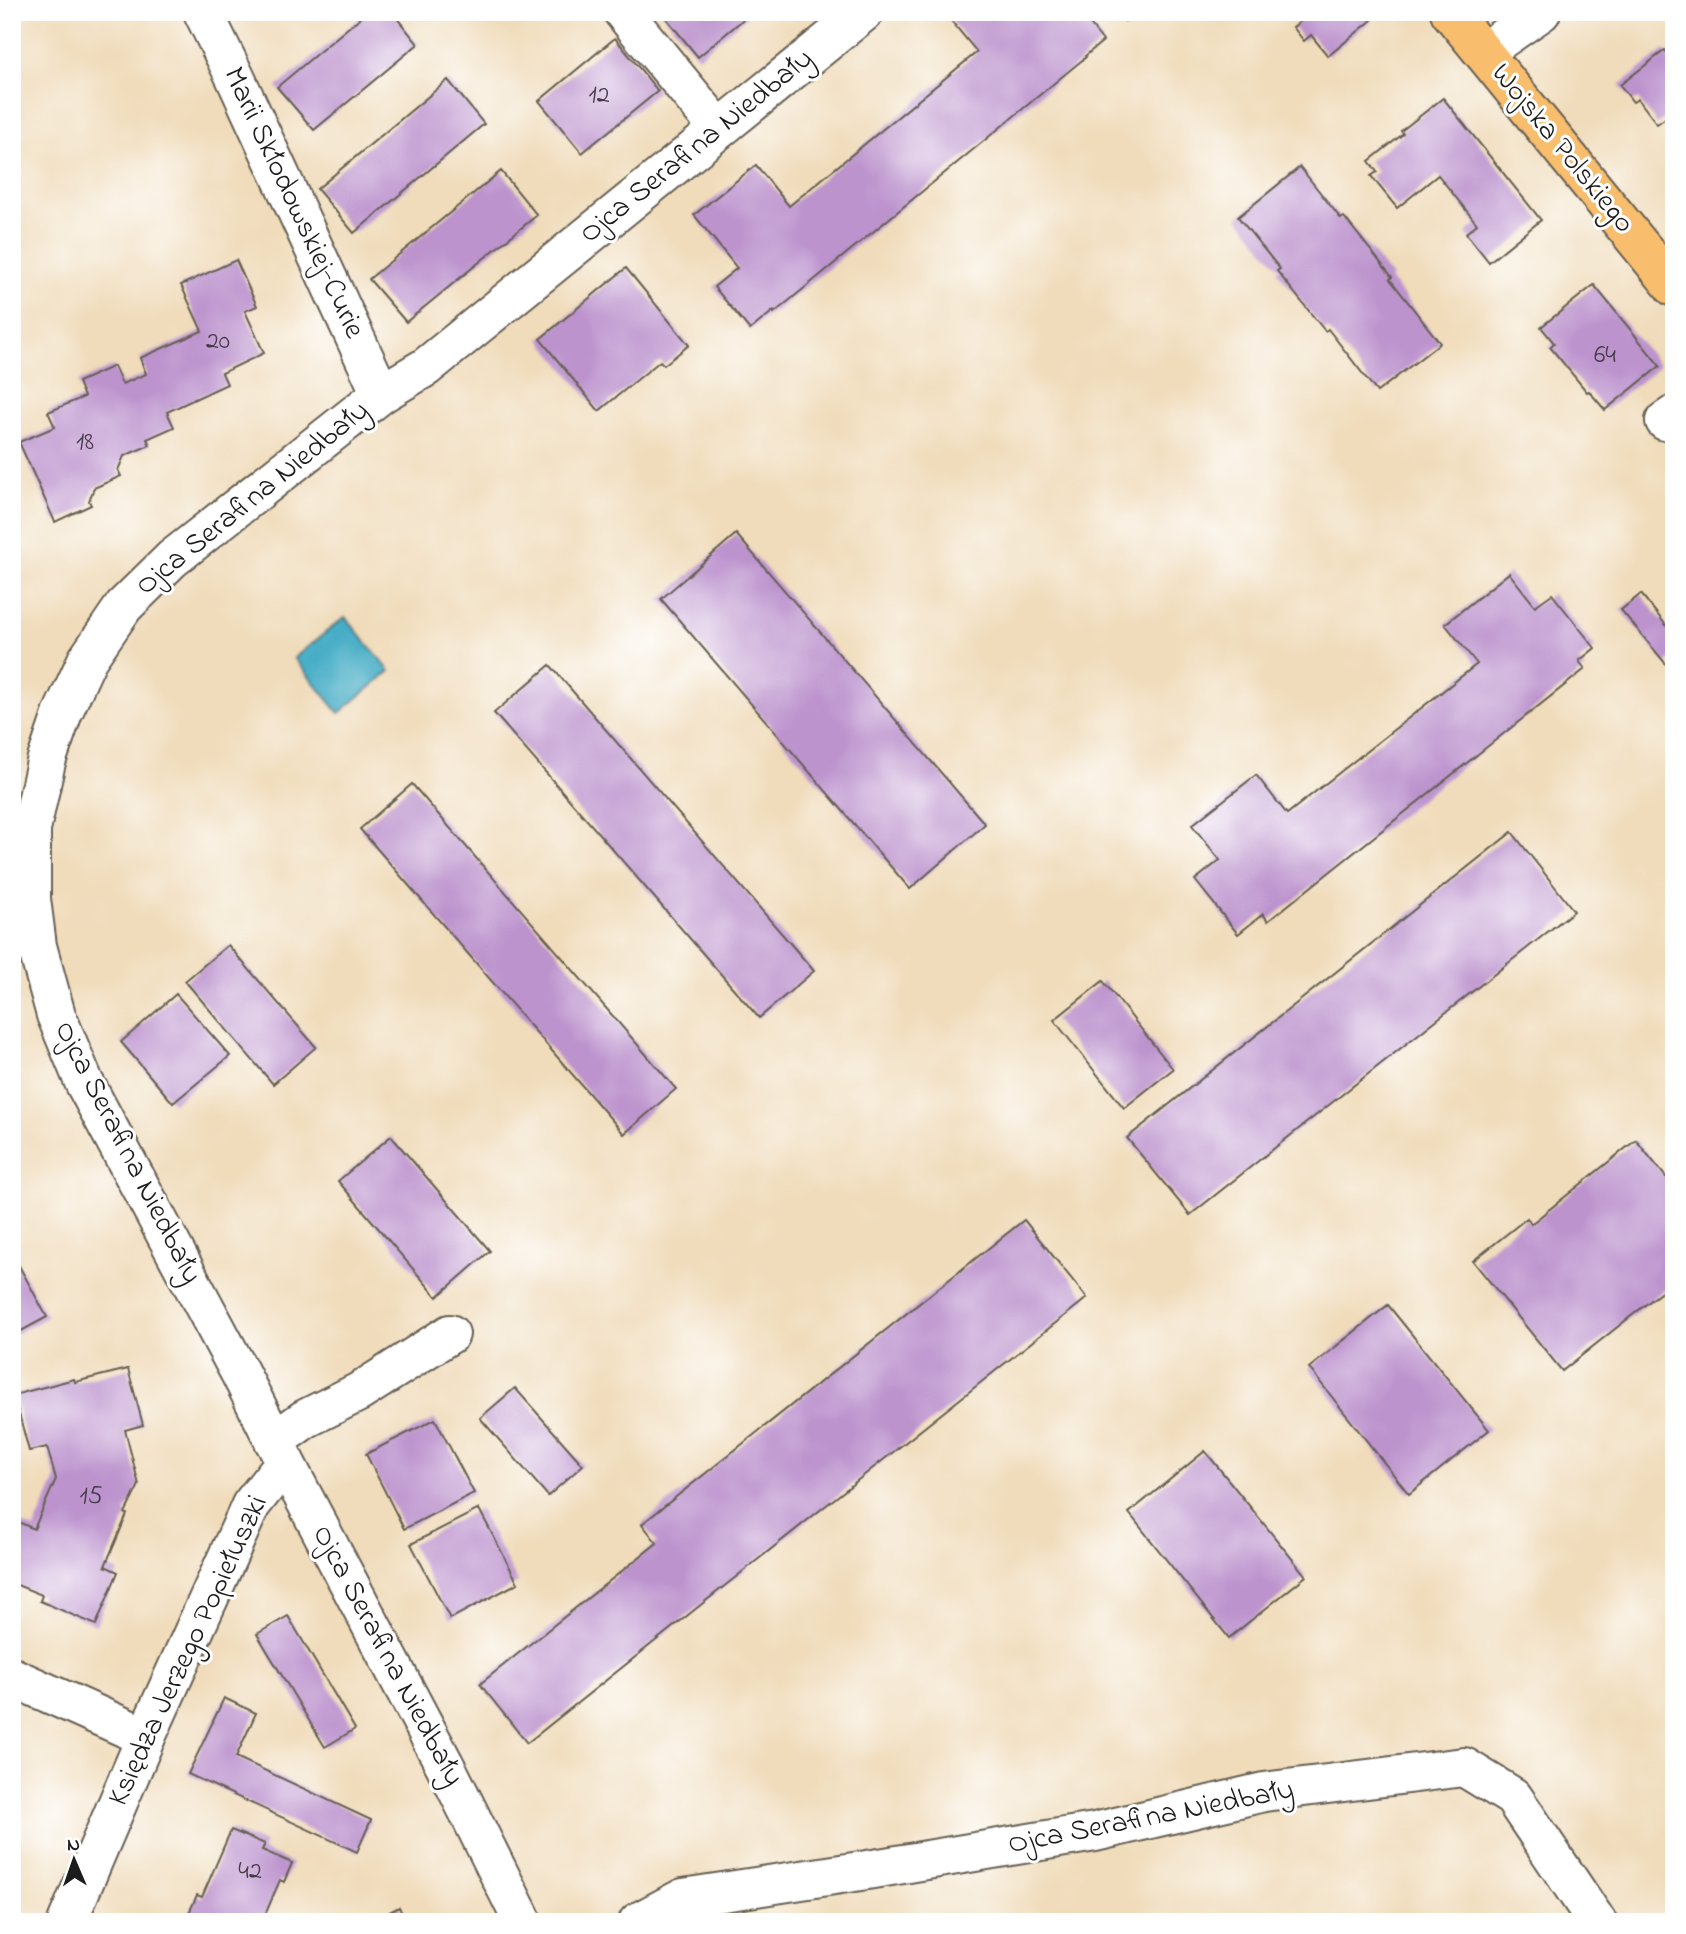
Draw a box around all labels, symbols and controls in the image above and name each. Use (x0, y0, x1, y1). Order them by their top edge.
street label: Ojca Serafina Niedbały (570, 39, 824, 255)
street label: Wojska Polskiego (1479, 54, 1645, 244)
street label: Marii Skłodowskiej-Curie (211, 60, 376, 347)
house number: 12 (588, 77, 610, 115)
house number: 20 (206, 323, 230, 361)
house number: 64 (1594, 337, 1616, 375)
street label: Ojca Serafina Niedbały (126, 391, 380, 607)
house number: 18 (76, 424, 94, 462)
street label: Ojca Serafina Niedbały (42, 1014, 212, 1292)
house number: 15 (79, 1478, 103, 1516)
street label: Księdza Jerzego Popiełuszki (98, 1488, 280, 1814)
street label: Ojca Serafina Niedbały (299, 1518, 475, 1794)
street label: Ojca Serafina Niedbały (1004, 1769, 1298, 1867)
north arrow (38, 1826, 108, 1896)
text: N (67, 1832, 81, 1859)
house number: 42 (238, 1853, 262, 1891)

